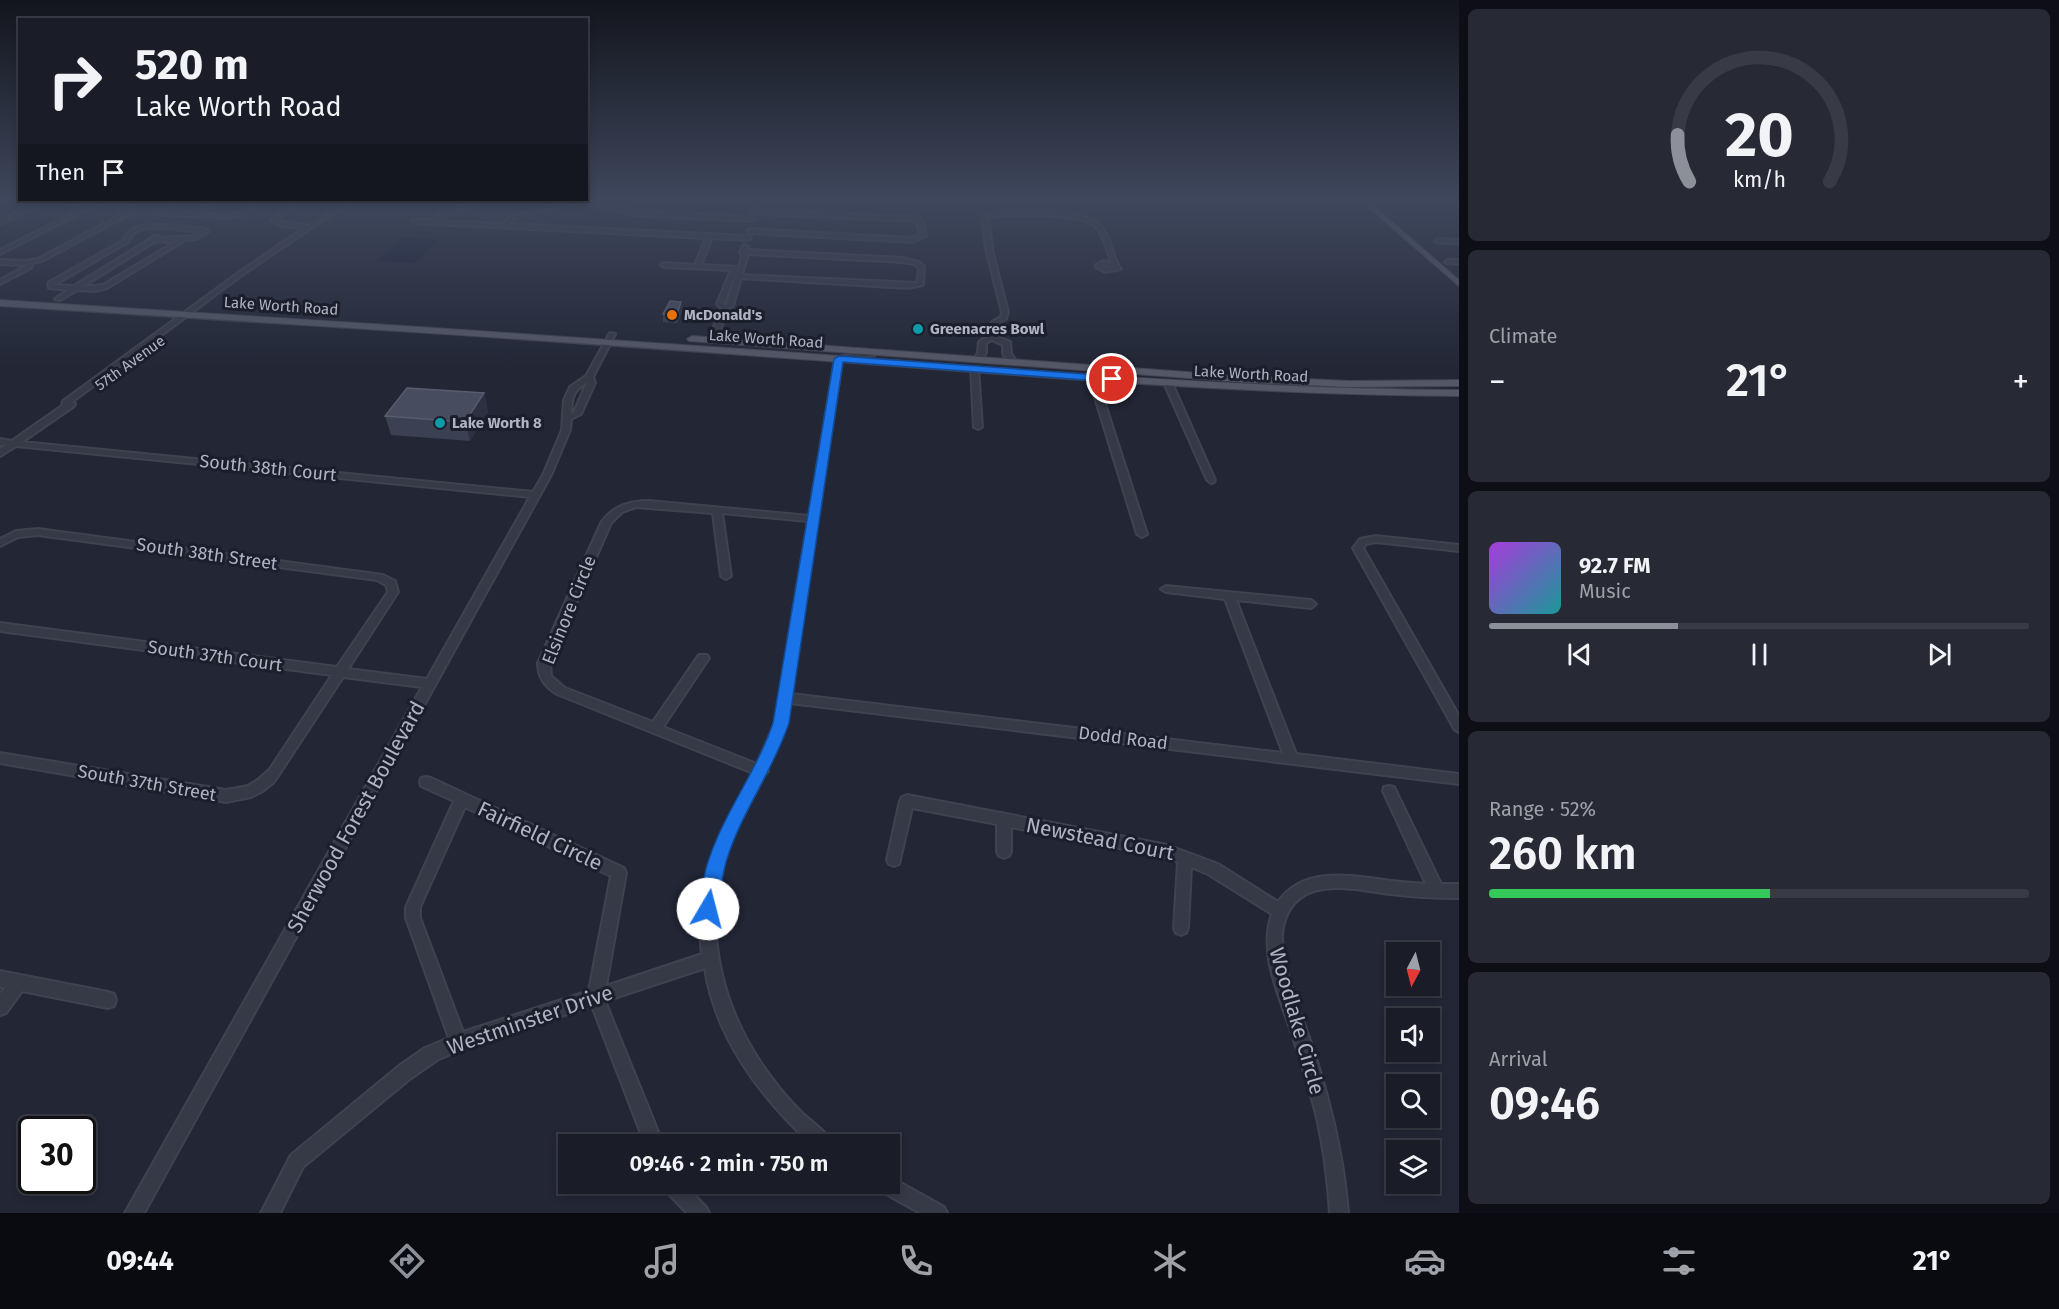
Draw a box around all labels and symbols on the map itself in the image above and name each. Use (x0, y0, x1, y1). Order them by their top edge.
street label: Lake Worth Road (223, 293, 339, 319)
place label: McDonald's (684, 306, 762, 324)
marker: McDonald's (665, 308, 679, 322)
place label: Greenacres Bowl (930, 320, 1045, 338)
marker: Greenacres Bowl (911, 322, 925, 336)
street label: Lake Worth Road (708, 326, 824, 352)
street label: 57th Avenue (92, 332, 168, 394)
pin (1086, 353, 1137, 404)
street label: Lake Worth Road (1193, 362, 1309, 386)
place label: Lake Worth 8 (452, 414, 542, 432)
marker: Lake Worth 8 (433, 416, 447, 430)
street label: South 38th Court (198, 450, 338, 486)
street label: South 38th Street (135, 533, 279, 575)
street label: Elsinore Circle (537, 552, 601, 668)
street label: South 37th Court (146, 636, 284, 676)
street label: Sherwood Forest Boulevard (281, 697, 431, 937)
street label: Dodd Road (1077, 722, 1169, 754)
street label: South 37th Street (76, 760, 218, 806)
street label: Fairfield Circle (473, 796, 607, 876)
street label: Newstead Court (1024, 812, 1177, 866)
position arrow (676, 877, 740, 941)
north arrow (1386, 942, 1440, 996)
street label: Woodlake Circle (1264, 944, 1330, 1098)
street label: Westminster Drive (444, 979, 616, 1061)
speed limit sign: 30 (18, 1116, 96, 1194)

